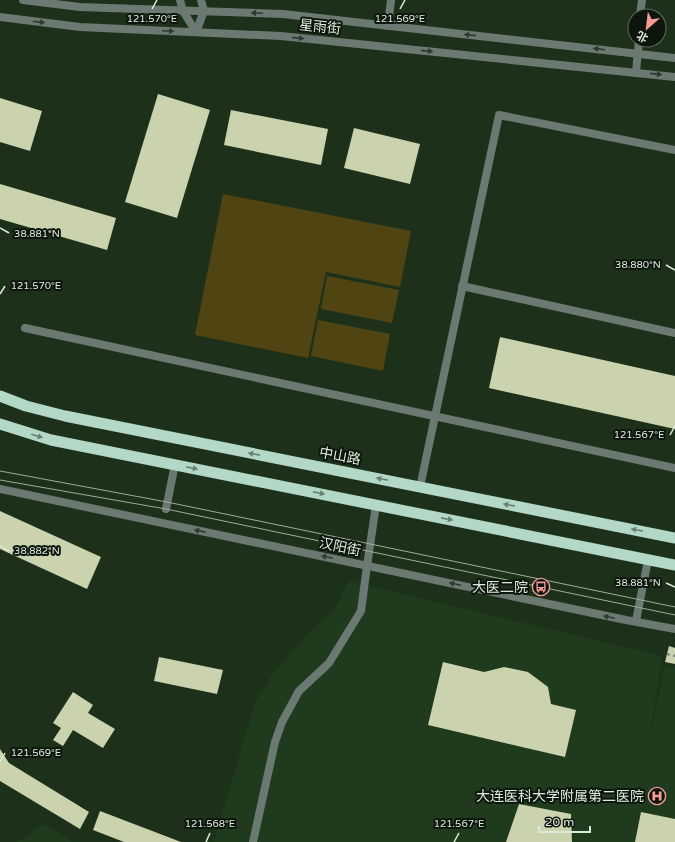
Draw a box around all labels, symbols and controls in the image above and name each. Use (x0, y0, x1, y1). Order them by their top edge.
north arrow (627, 8, 667, 48)
one-way arrow (251, 10, 263, 17)
text: 121.570°E (127, 13, 177, 25)
text: 121.569°E (375, 13, 425, 25)
street label: 星雨街 (298, 16, 342, 38)
one-way arrow (33, 19, 45, 25)
one-way arrow (162, 28, 175, 34)
text: 北 (635, 28, 650, 45)
one-way arrow (463, 32, 476, 38)
one-way arrow (292, 35, 304, 41)
one-way arrow (593, 46, 605, 52)
one-way arrow (421, 48, 434, 54)
one-way arrow (649, 71, 662, 78)
text: 38.881°N (14, 228, 60, 240)
text: 38.880°N (615, 259, 661, 271)
text: 121.570°E (11, 280, 61, 292)
text: 121.567°E (614, 429, 664, 441)
one-way arrow (31, 433, 43, 439)
street label: 中山路 (318, 444, 362, 468)
one-way arrow (248, 451, 260, 457)
one-way arrow (186, 465, 198, 471)
one-way arrow (376, 476, 388, 482)
one-way arrow (313, 491, 325, 497)
one-way arrow (503, 501, 515, 507)
one-way arrow (441, 517, 453, 523)
one-way arrow (194, 527, 206, 533)
one-way arrow (631, 527, 643, 533)
street label: 汉阳街 (318, 534, 362, 560)
text: 38.882°N (14, 545, 60, 557)
one-way arrow (321, 554, 334, 560)
bus stop icon: 大医二院 (531, 577, 551, 597)
text: 38.881°N (615, 577, 661, 589)
place label: 大医二院 (472, 579, 528, 596)
one-way arrow (448, 581, 461, 587)
one-way arrow (603, 613, 615, 619)
text: 121.569°E (11, 747, 61, 759)
hospital icon: 大连医科大学附属第二医院 (647, 786, 667, 806)
place label: 大连医科大学附属第二医院 (476, 788, 644, 805)
scale bar (539, 808, 590, 834)
text: 20 m (545, 815, 574, 829)
text: 121.568°E (185, 818, 235, 830)
text: 121.567°E (434, 818, 484, 830)

